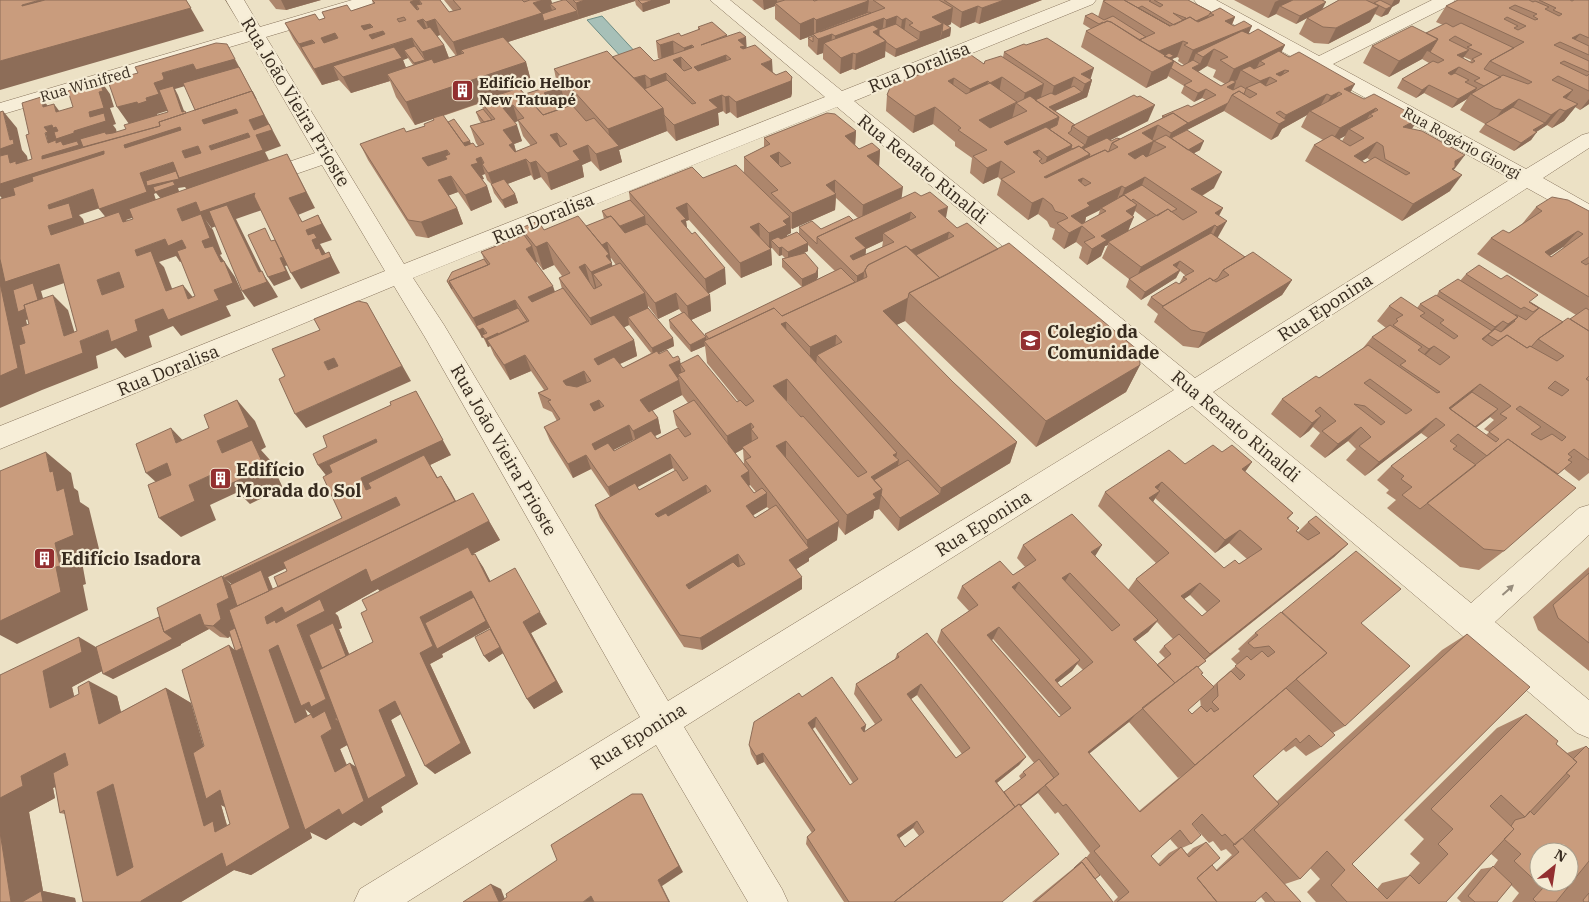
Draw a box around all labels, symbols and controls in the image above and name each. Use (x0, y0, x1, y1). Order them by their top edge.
street label: Rua João Vieira Prioste (236, 13, 356, 191)
street label: Rua Doralisa (865, 36, 973, 98)
street label: Rua Winifred (37, 62, 133, 106)
place label: Edifício Helbor New Tatuapé (479, 73, 591, 109)
building icon: Edifício Helbor New Tatuapé (451, 79, 475, 103)
street label: Rua Rogério Giorgi (1400, 103, 1525, 183)
street label: Rua Renato Rinaldi (853, 109, 993, 229)
street label: Rua Doralisa (489, 187, 597, 249)
street label: Rua Eponina (1273, 268, 1377, 346)
place label: Colegio da Comunidade (1047, 320, 1160, 364)
school or university icon: Colegio da Comunidade (1019, 329, 1043, 353)
street label: Rua Doralisa (114, 339, 222, 401)
street label: Rua João Vieira Prioste (446, 360, 562, 540)
street label: Rua Renato Rinaldi (1167, 365, 1306, 487)
place label: Edifício Morada do Sol (236, 458, 361, 502)
building icon: Edifício Morada do Sol (208, 467, 232, 491)
street label: Rua Eponina (931, 484, 1035, 562)
building icon: Edifício Isadora (33, 546, 57, 570)
place label: Edifício Isadora (61, 547, 201, 570)
one-way arrow (1502, 585, 1515, 596)
street label: Rua Eponina (586, 697, 690, 775)
north arrow (1529, 842, 1579, 892)
text: N (1551, 845, 1570, 866)

